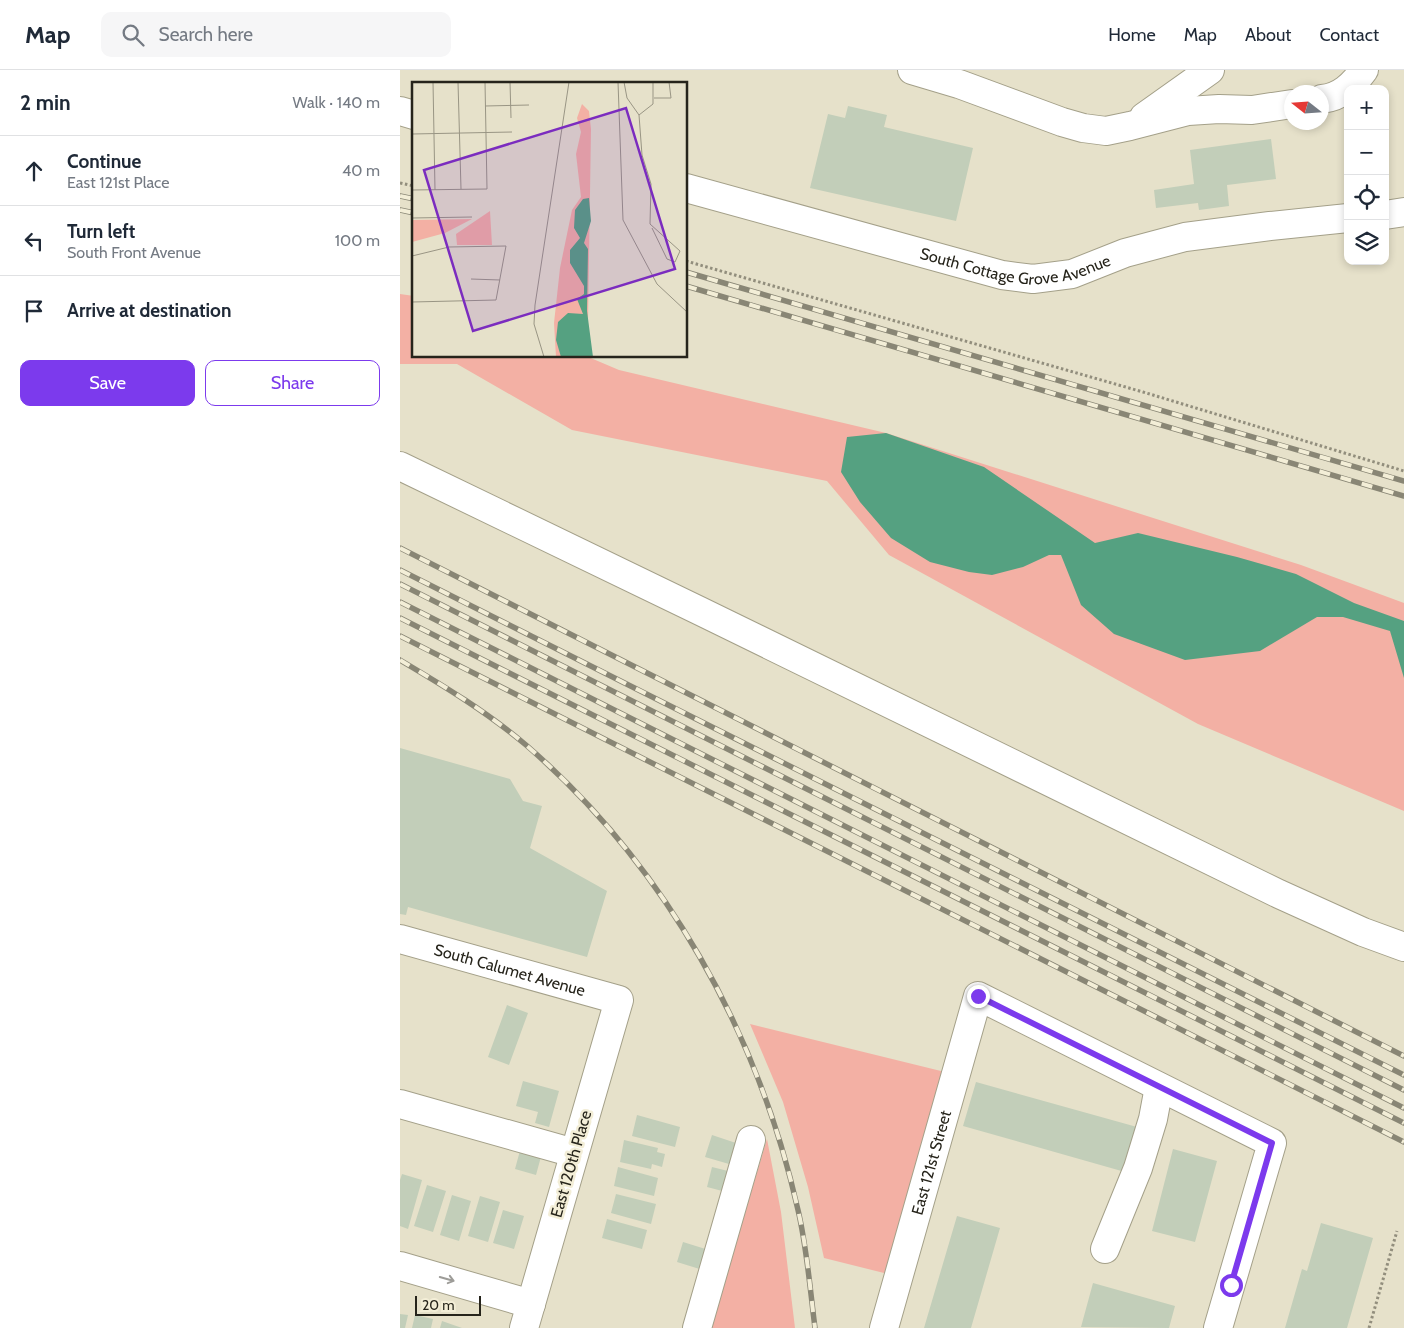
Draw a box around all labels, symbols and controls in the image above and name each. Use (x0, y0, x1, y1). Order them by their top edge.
search box (101, 12, 451, 57)
text: Map (25, 20, 71, 49)
icon: search (119, 21, 147, 49)
text: Search here (159, 23, 253, 46)
text: Home (1108, 24, 1156, 46)
text: Map (1184, 24, 1217, 46)
text: About (1245, 24, 1291, 46)
text: Contact (1319, 24, 1379, 46)
inset map (412, 82, 688, 358)
north arrow (1284, 85, 1329, 130)
map controls (1344, 85, 1389, 265)
button: + (1344, 85, 1389, 130)
text: 2 min (20, 90, 71, 115)
text: Walk · 140 m (293, 93, 380, 112)
button: − (1344, 130, 1389, 175)
text: Continue (67, 150, 141, 173)
icon: ahead (20, 157, 48, 185)
text: 40 m (342, 161, 380, 180)
text: East 121st Place (67, 173, 169, 192)
button: locate (1344, 175, 1389, 220)
text: Turn left (67, 220, 135, 243)
button: layers (1344, 220, 1389, 265)
icon: left (20, 227, 48, 255)
text: 100 m (335, 231, 380, 250)
text: South Front Avenue (67, 243, 201, 262)
street label: South Cottage Grove Avenue (918, 243, 1113, 289)
icon: arrive (20, 297, 48, 325)
text: Arrive at destination (67, 299, 231, 322)
button: Save (20, 360, 195, 406)
button: Share (205, 360, 380, 406)
street label: South Calumet Avenue (432, 940, 588, 1000)
route end (967, 985, 990, 1008)
street label: East 121st Street (907, 1107, 955, 1217)
street label: East 120th Place (547, 1108, 595, 1220)
route start (1220, 1274, 1243, 1297)
one-way arrow (438, 1275, 454, 1285)
scale bar (415, 1293, 481, 1316)
text: 20 m (422, 1296, 455, 1314)

